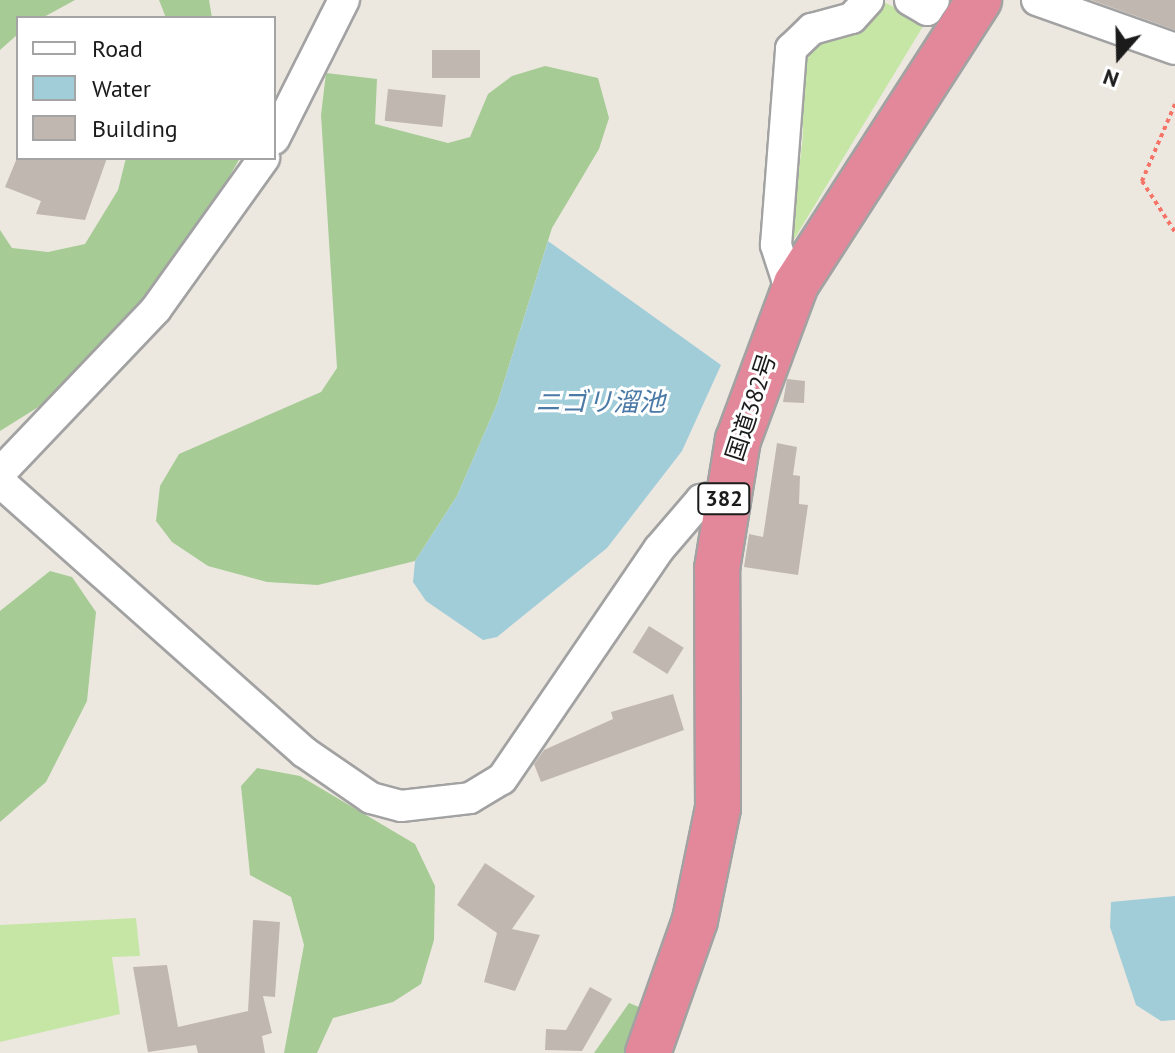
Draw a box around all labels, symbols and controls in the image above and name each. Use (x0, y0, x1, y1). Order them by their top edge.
legend (16, 16, 276, 160)
north arrow (1079, 16, 1159, 96)
text: Road (92, 33, 143, 64)
text: N (1099, 63, 1122, 94)
text: Water (92, 73, 151, 104)
text: Building (92, 113, 178, 144)
street label: 国道382号 (720, 350, 782, 464)
water label: ニゴリ溜池 (535, 386, 665, 418)
road number: 382 (696, 481, 752, 517)

